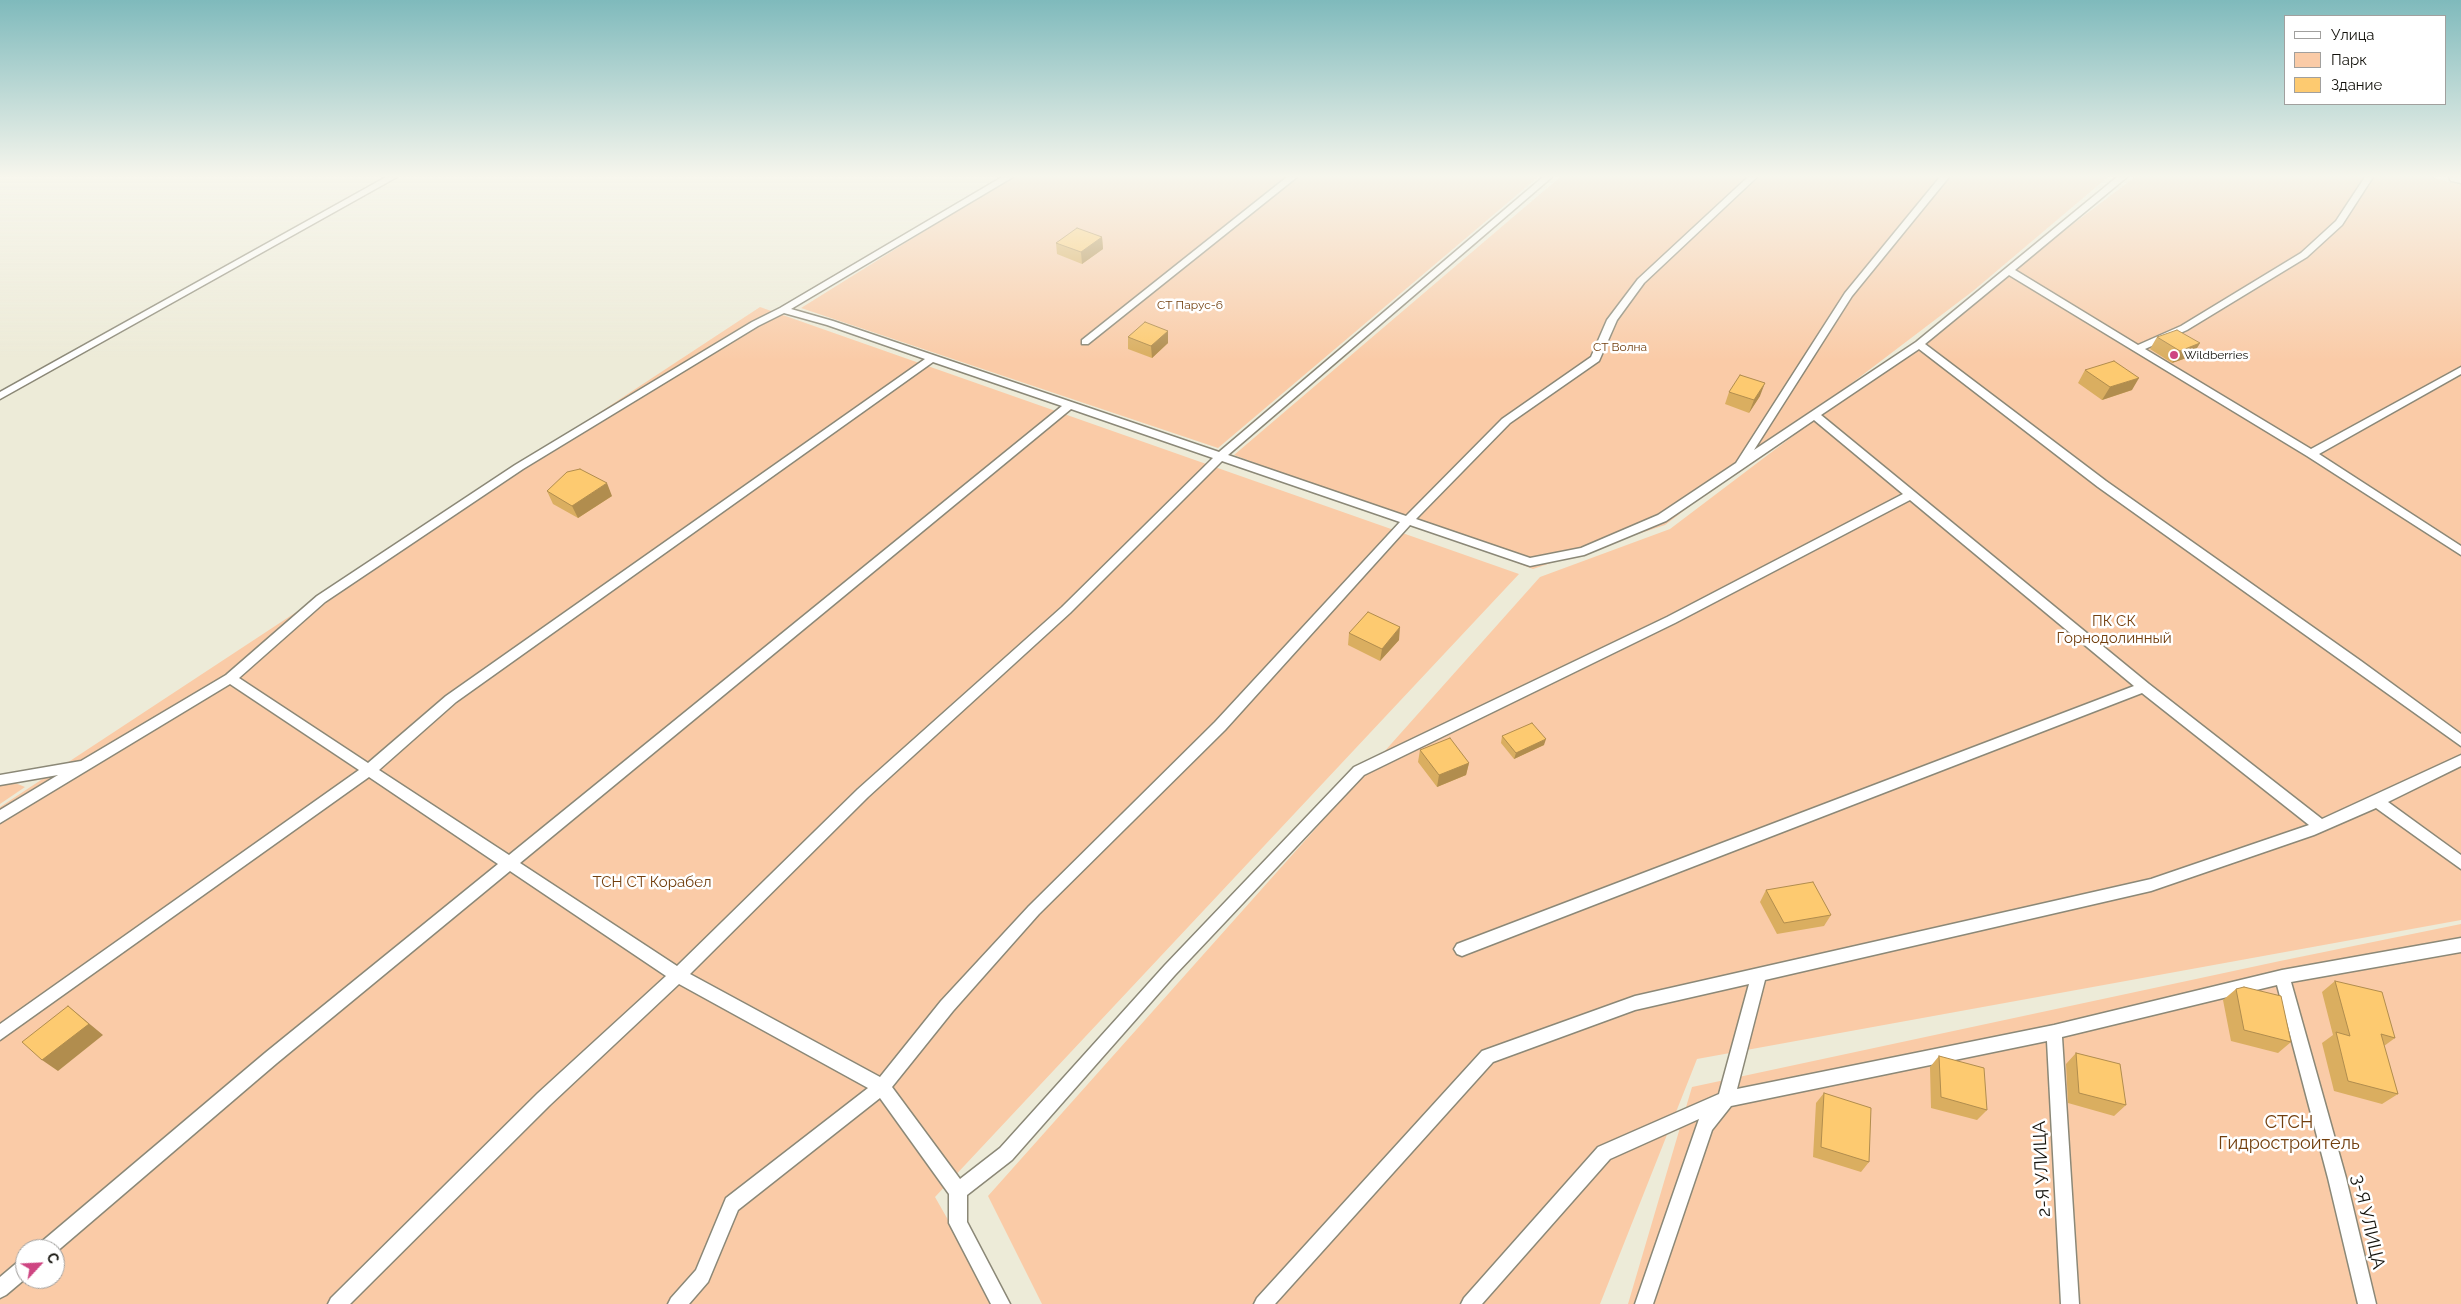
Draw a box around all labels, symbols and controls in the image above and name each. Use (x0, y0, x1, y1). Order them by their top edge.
legend (2284, 15, 2446, 105)
text: Улица (2331, 26, 2375, 44)
text: Парк (2331, 51, 2367, 69)
text: Здание (2331, 76, 2382, 94)
park label: СТ Парус-6 (1157, 298, 1223, 312)
park label: СТ Волна (1593, 340, 1647, 354)
place label: Wildberries (2184, 348, 2248, 362)
marker: Wildberries (2168, 349, 2180, 361)
park label: ПК СК Горнодолинный (2056, 612, 2172, 647)
park label: ТСН СТ Корабел (592, 873, 712, 891)
park label: СТСН Гидростроитель (2218, 1112, 2360, 1154)
street label: 2-Я УЛИЦА (2029, 1120, 2055, 1218)
street label: 3-Я УЛИЦА (2347, 1173, 2389, 1271)
north arrow (15, 1239, 65, 1289)
text: С (43, 1250, 62, 1266)

